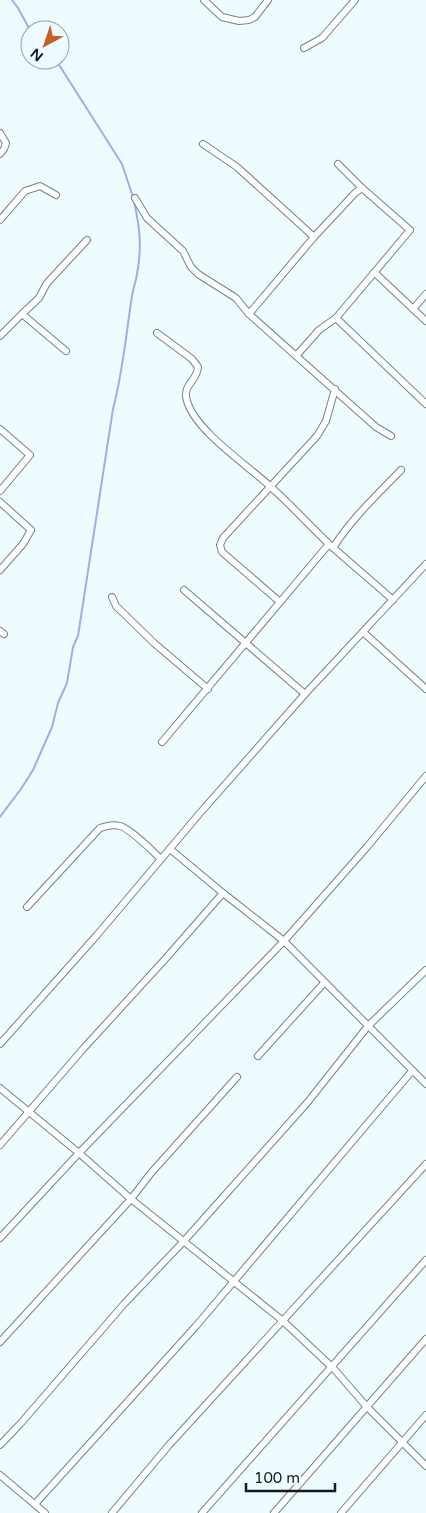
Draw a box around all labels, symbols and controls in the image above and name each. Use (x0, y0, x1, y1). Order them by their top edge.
north arrow (20, 20, 70, 70)
text: N (27, 44, 47, 65)
scale bar (246, 1460, 335, 1492)
text: 100 m (254, 1469, 300, 1487)

